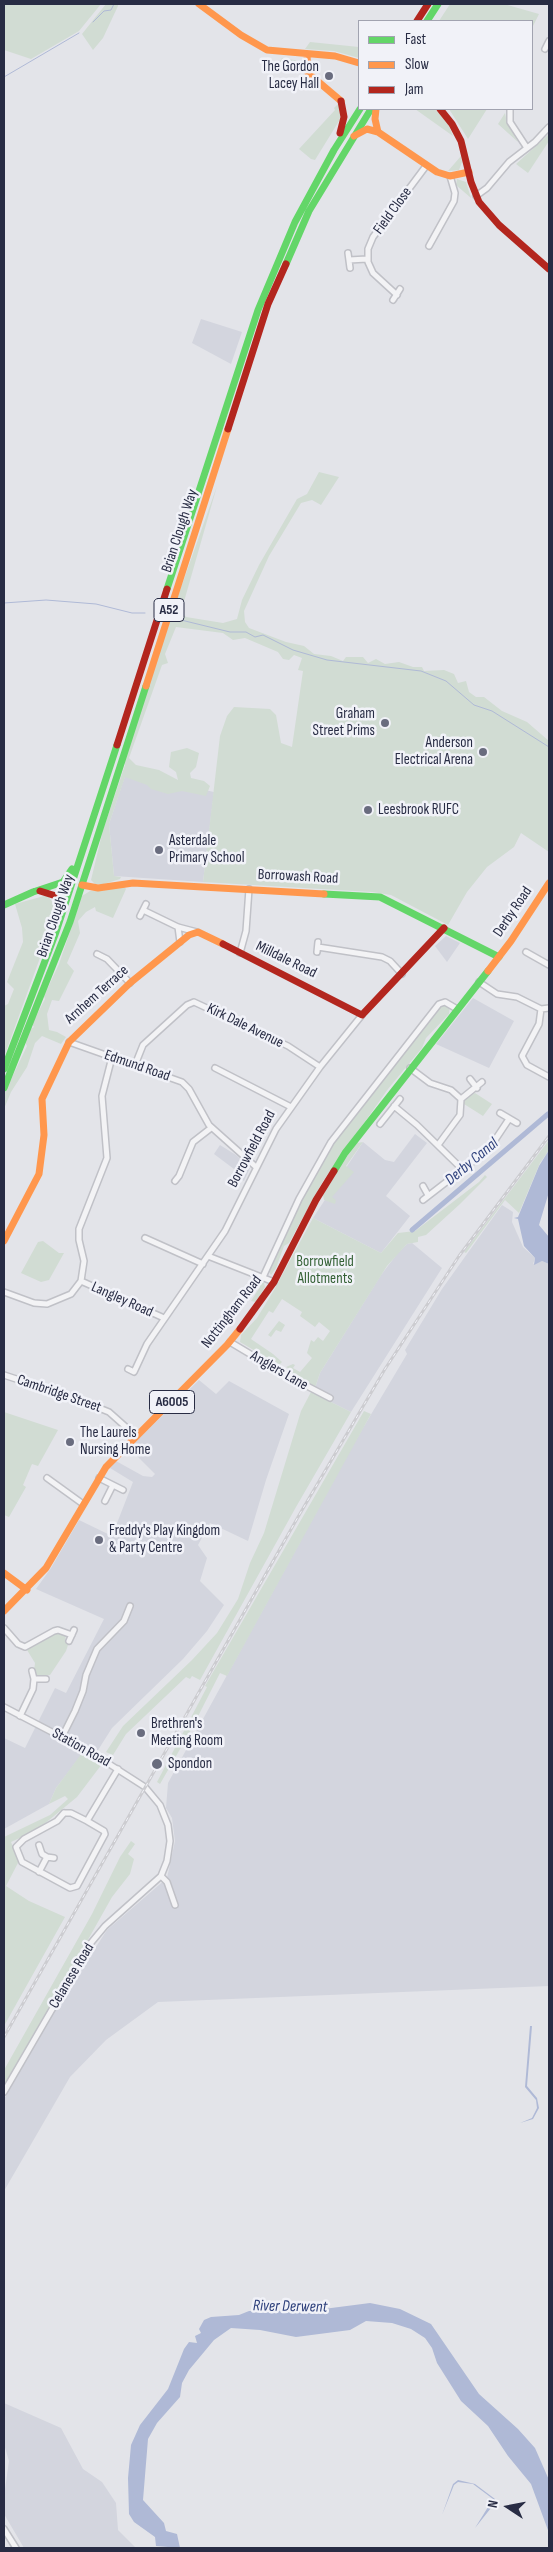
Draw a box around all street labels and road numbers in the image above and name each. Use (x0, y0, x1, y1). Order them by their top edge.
street label: Field Close (370, 184, 416, 238)
street label: Brian Clough Way (158, 487, 202, 575)
road number: A52 (154, 598, 184, 622)
street label: Borrowash Road (257, 866, 339, 888)
street label: Brian Clough Way (33, 872, 79, 960)
street label: Derby Road (490, 883, 536, 941)
street label: Milldale Road (253, 938, 319, 982)
street label: Arnhem Terrace (62, 962, 132, 1028)
street label: Kirk Dale Avenue (204, 1000, 286, 1052)
street label: Edmund Road (102, 1046, 172, 1086)
street label: Borrowfield Road (224, 1107, 280, 1191)
street label: Nottingham Road (198, 1272, 266, 1352)
street label: Langley Road (88, 1278, 156, 1322)
street label: Anglers Lane (247, 1347, 311, 1395)
street label: Cambridge Street (14, 1371, 104, 1417)
road number: A6005 (150, 1390, 194, 1414)
street label: Station Road (49, 1725, 113, 1771)
street label: Celanese Road (45, 1940, 99, 2012)

